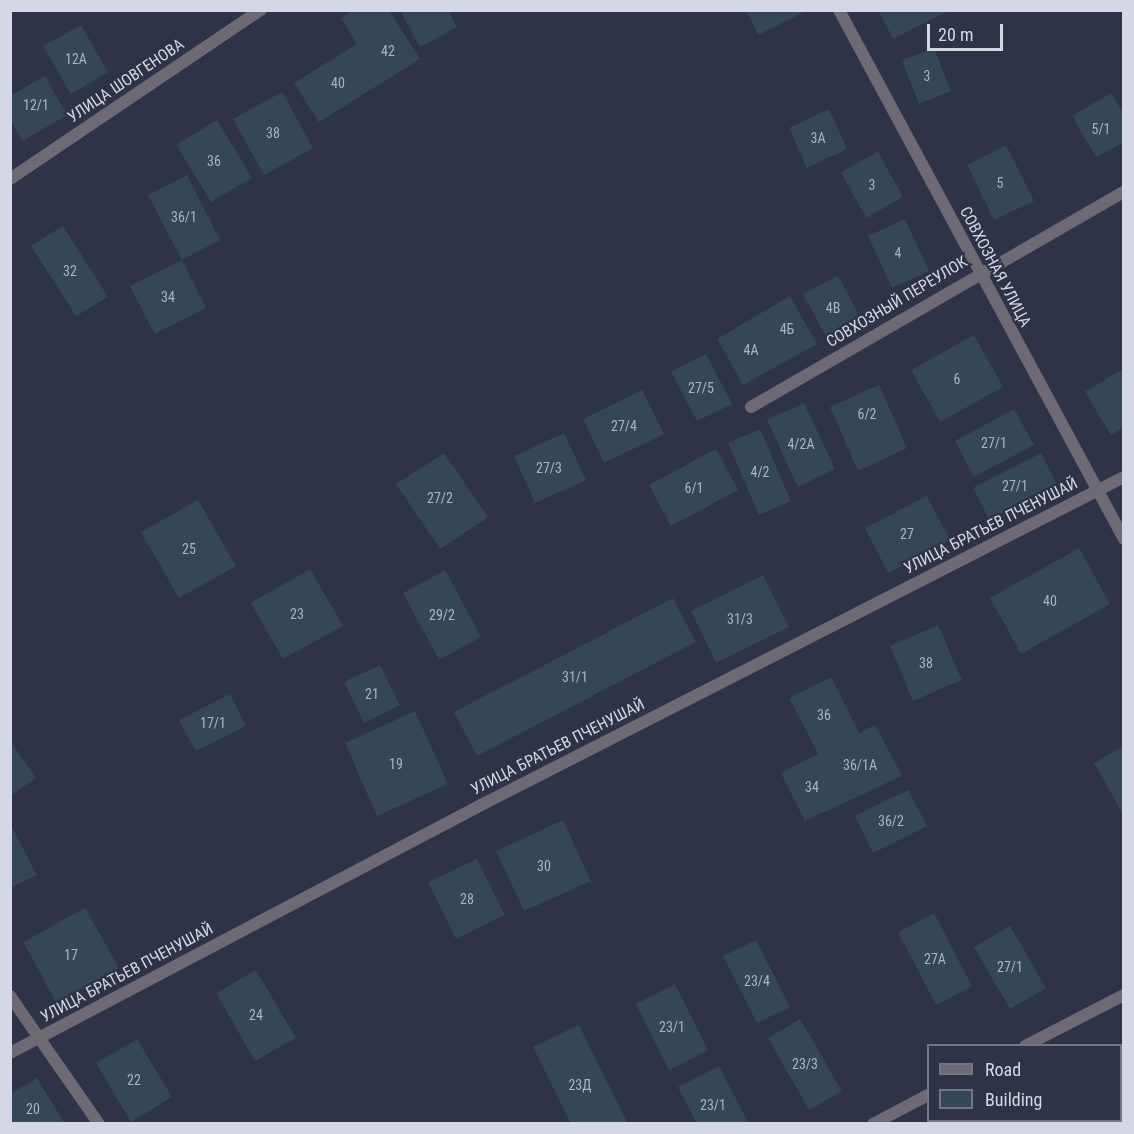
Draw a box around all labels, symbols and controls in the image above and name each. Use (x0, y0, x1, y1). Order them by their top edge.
scale bar (930, 12, 1006, 50)
text: 20 m (938, 24, 973, 45)
street label: УЛИЦА ШОВГЕНОВА (64, 35, 188, 127)
house number: 42 (381, 43, 395, 59)
house number: 12А (65, 51, 87, 67)
house number: 3 (924, 68, 930, 84)
house number: 40 (331, 75, 345, 91)
house number: 12/1 (23, 97, 49, 113)
house number: 5/1 (1091, 121, 1111, 137)
house number: 38 (266, 125, 280, 141)
house number: 3А (811, 130, 825, 146)
house number: 36 (207, 153, 221, 169)
house number: 5 (997, 175, 1003, 191)
house number: 3 (869, 177, 875, 193)
street label: СОВХОЗНАЯ УЛИЦА (955, 204, 1035, 330)
house number: 36/1 (171, 209, 197, 225)
house number: 4 (895, 245, 901, 261)
street label: СОВХОЗНЫЙ ПЕРЕУЛОК (823, 252, 971, 352)
house number: 32 (63, 263, 77, 279)
house number: 34 (161, 289, 175, 305)
house number: 4В (826, 300, 840, 316)
house number: 4Б (780, 321, 794, 337)
house number: 4А (744, 342, 758, 358)
house number: 6 (954, 371, 960, 387)
house number: 27/5 (688, 380, 714, 396)
house number: 6/2 (857, 406, 877, 422)
house number: 27/4 (611, 418, 637, 434)
house number: 27/1 (981, 435, 1007, 451)
house number: 4/2А (787, 436, 815, 452)
house number: 27/3 (536, 460, 562, 476)
house number: 4/2 (750, 464, 770, 480)
street label: УЛИЦА БРАТЬЕВ ПЧЕНУШАЙ (901, 474, 1081, 578)
house number: 27/1 (1002, 478, 1028, 494)
house number: 6/1 (684, 480, 704, 496)
house number: 27/2 (427, 490, 453, 506)
house number: 27 (900, 526, 914, 542)
house number: 25 (182, 541, 196, 557)
house number: 40 (1043, 593, 1057, 609)
house number: 23 (290, 606, 304, 622)
house number: 29/2 (429, 607, 455, 623)
house number: 31/3 (727, 611, 753, 627)
house number: 38 (919, 655, 933, 671)
house number: 31/1 (562, 669, 588, 685)
house number: 21 (365, 686, 379, 702)
street label: УЛИЦА БРАТЬЕВ ПЧЕНУШАЙ (468, 695, 648, 799)
house number: 36 (817, 707, 831, 723)
house number: 17/1 (200, 715, 226, 731)
house number: 19 (389, 756, 403, 772)
house number: 36/1А (843, 757, 877, 773)
house number: 34 (805, 779, 819, 795)
house number: 36/2 (878, 813, 904, 829)
house number: 30 (537, 858, 551, 874)
house number: 28 (460, 891, 474, 907)
street label: УЛИЦА БРАТЬЕВ ПЧЕНУШАЙ (38, 919, 216, 1027)
house number: 17 (64, 947, 78, 963)
house number: 27А (924, 951, 946, 967)
house number: 27/1 (997, 959, 1023, 975)
house number: 23/4 (744, 973, 770, 989)
house number: 24 (249, 1007, 263, 1023)
house number: 23/1 (659, 1019, 685, 1035)
legend (927, 1044, 1122, 1122)
house number: 23/3 (792, 1056, 818, 1072)
text: Road (985, 1059, 1021, 1080)
house number: 22 (127, 1072, 141, 1088)
house number: 23Д (568, 1077, 592, 1093)
text: Building (985, 1089, 1042, 1110)
house number: 23/1 (700, 1097, 726, 1113)
house number: 20 (26, 1101, 40, 1117)

